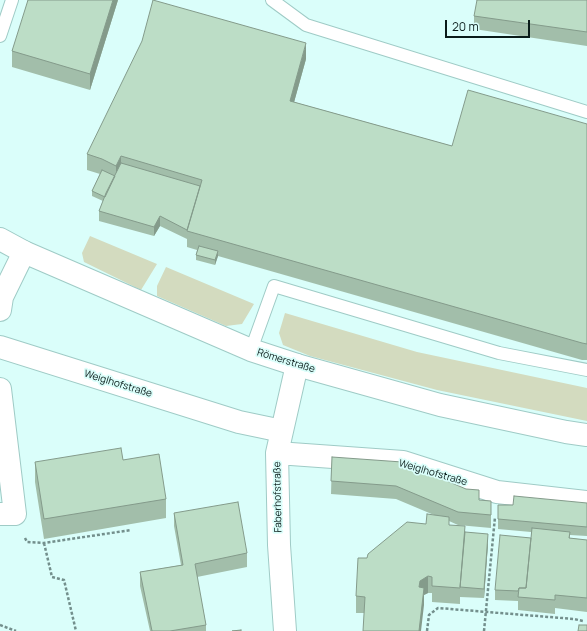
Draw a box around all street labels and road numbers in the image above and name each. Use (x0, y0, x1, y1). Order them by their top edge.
street label: Römerstraße (256, 346, 316, 376)
street label: Weiglhofstraße (82, 368, 154, 400)
street label: Weiglhofstraße (397, 457, 469, 489)
street label: Faberhofstraße (271, 461, 285, 533)

